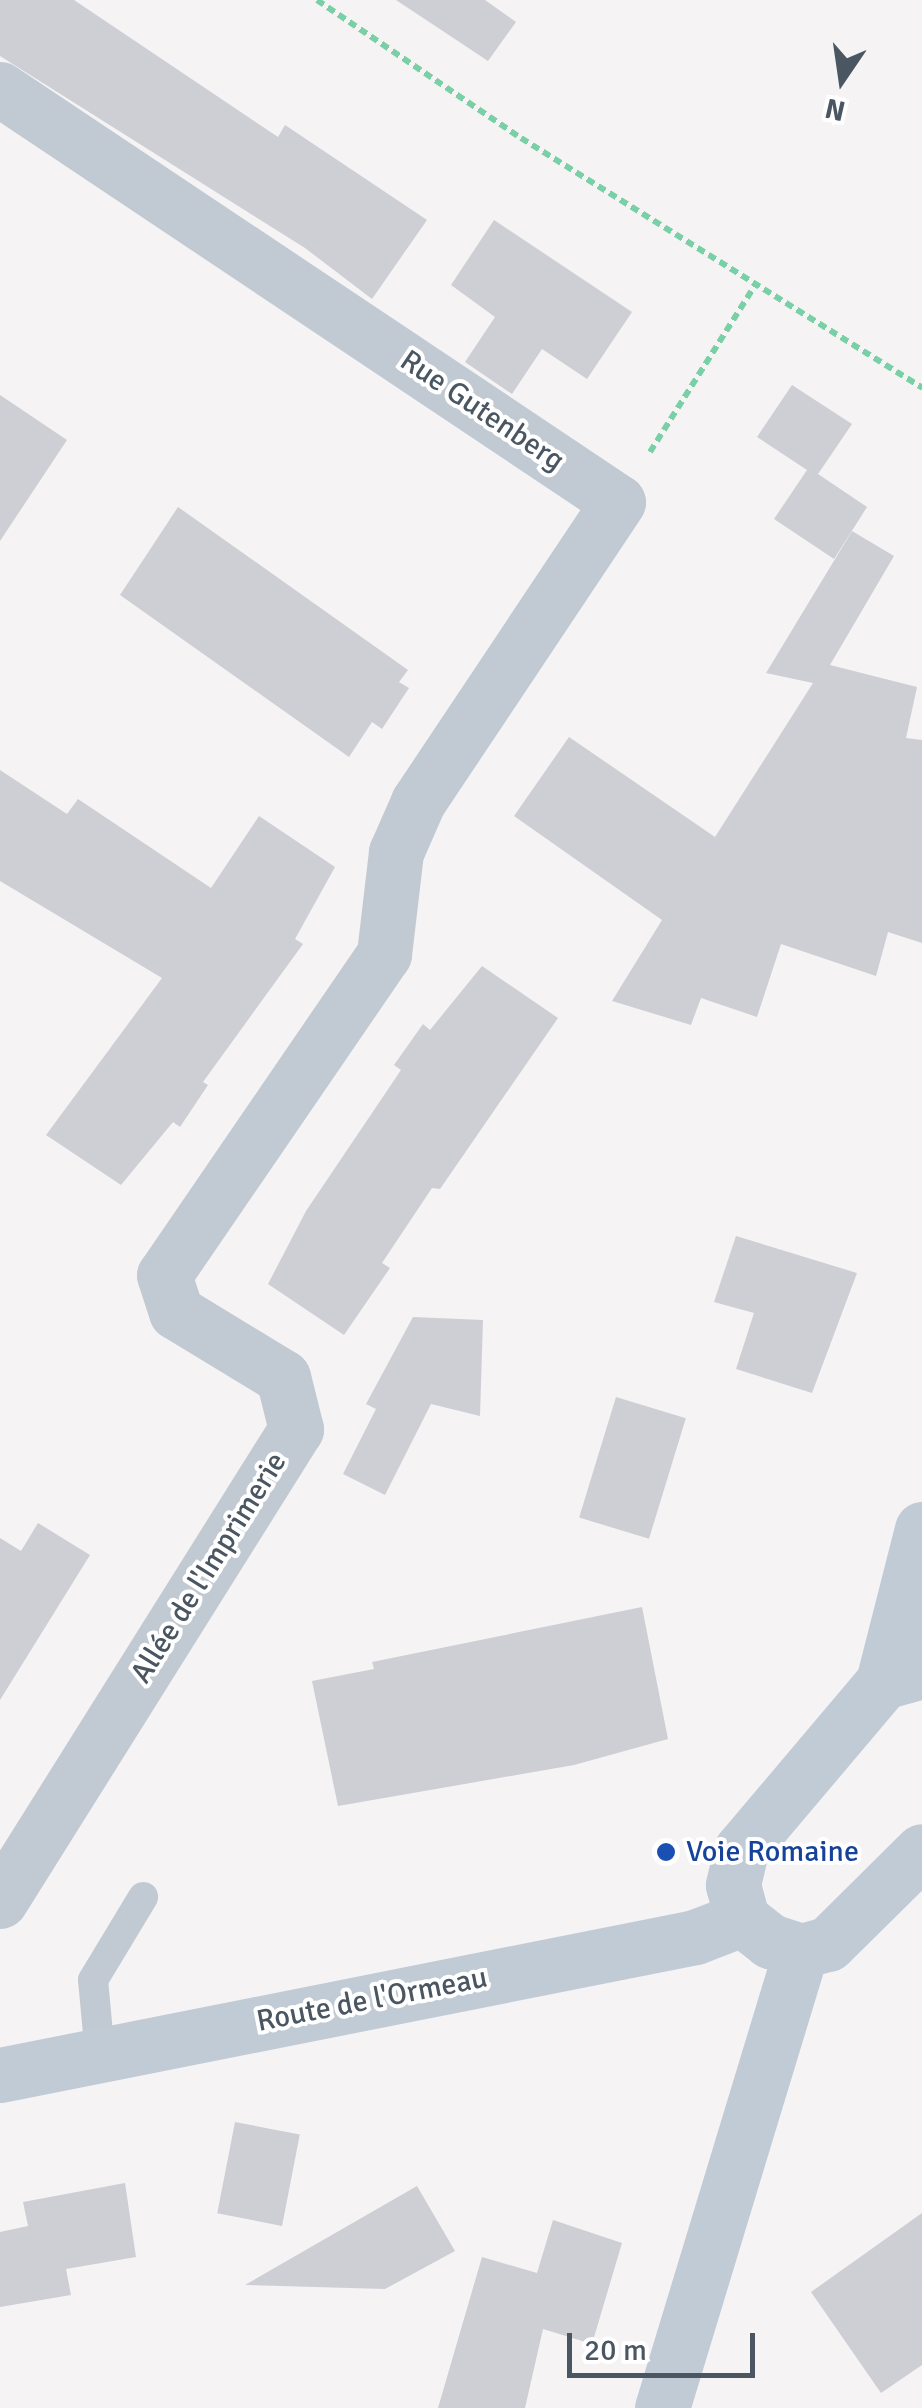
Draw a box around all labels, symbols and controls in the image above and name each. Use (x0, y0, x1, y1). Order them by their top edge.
north arrow (792, 30, 892, 130)
text: N (822, 90, 849, 128)
street label: Rue Gutenberg (393, 343, 571, 479)
street label: Allée de l'Imprimerie (123, 1446, 295, 1690)
place label: Voie Romaine (686, 1834, 859, 1870)
marker: Voie Romaine (655, 1841, 677, 1863)
street label: Route de l'Ormeau (254, 1960, 490, 2040)
scale bar (572, 2313, 760, 2375)
text: 20 m (584, 2332, 647, 2369)

